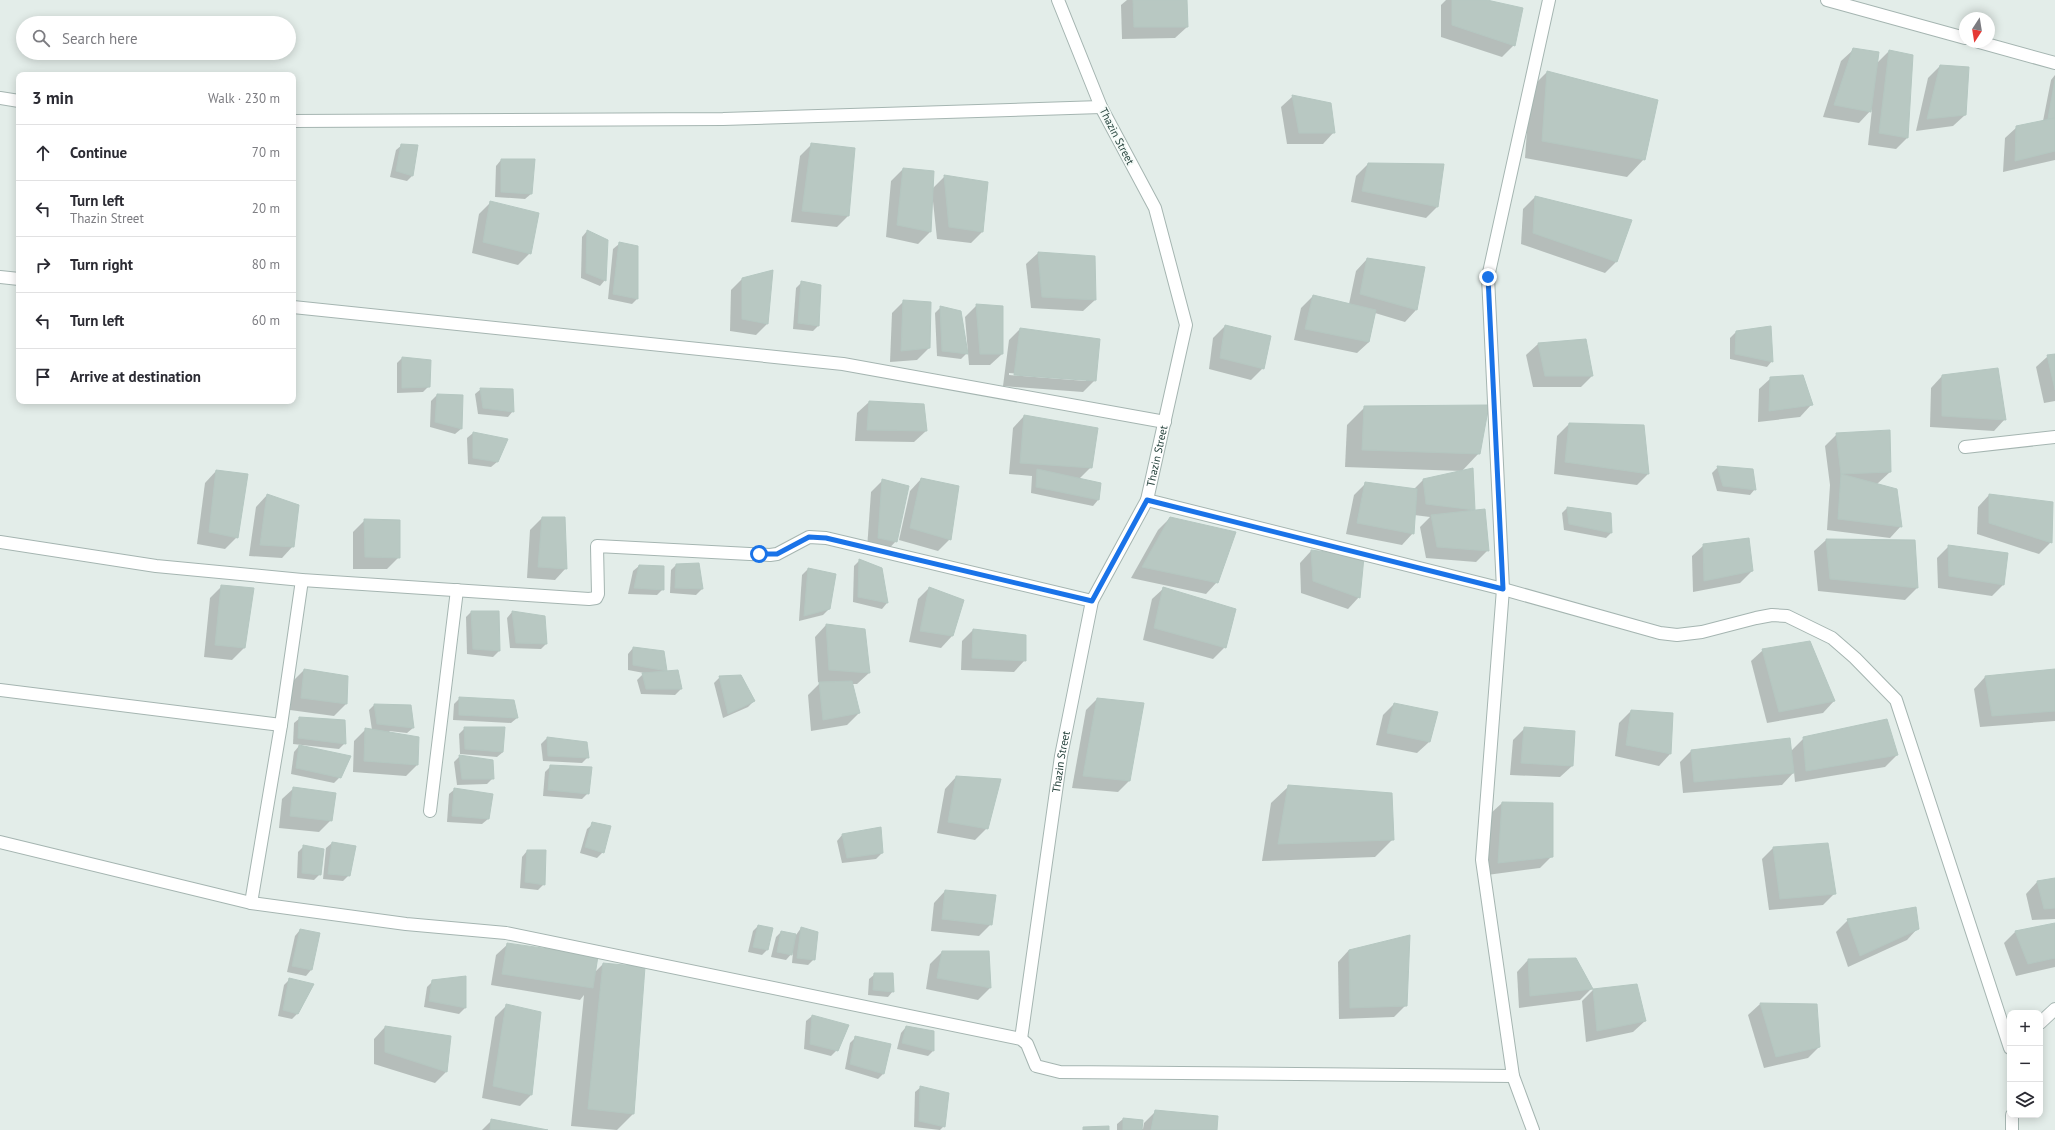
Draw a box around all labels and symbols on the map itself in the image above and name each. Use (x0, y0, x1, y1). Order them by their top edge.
north arrow (1959, 12, 1995, 48)
street label: Thazin Street (1097, 105, 1138, 167)
route end (1479, 268, 1497, 286)
street label: Thazin Street (1143, 424, 1171, 488)
route start (750, 545, 768, 563)
street label: Thazin Street (1049, 729, 1073, 794)

